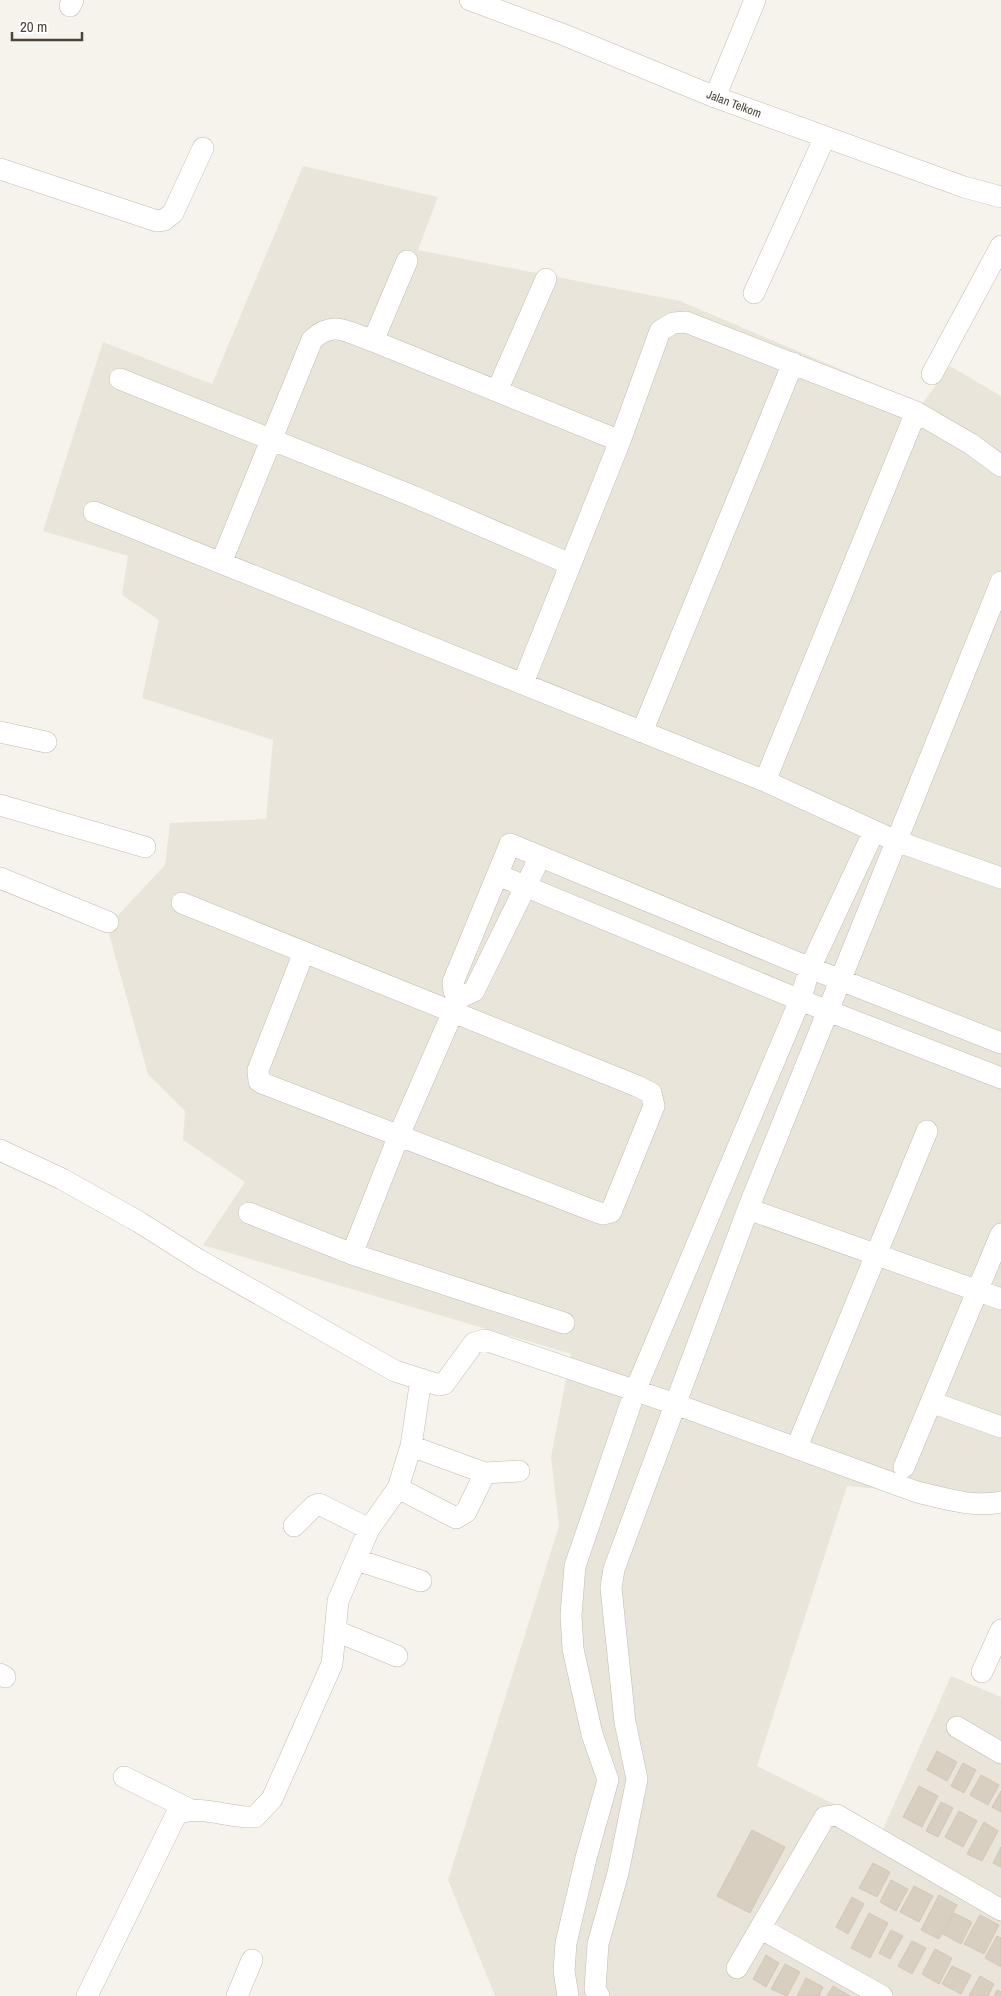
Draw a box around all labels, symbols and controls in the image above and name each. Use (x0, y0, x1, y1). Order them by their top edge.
scale bar (12, 10, 82, 42)
text: 20 m (20, 16, 47, 37)
street label: Jalan Telkom (704, 86, 764, 122)

